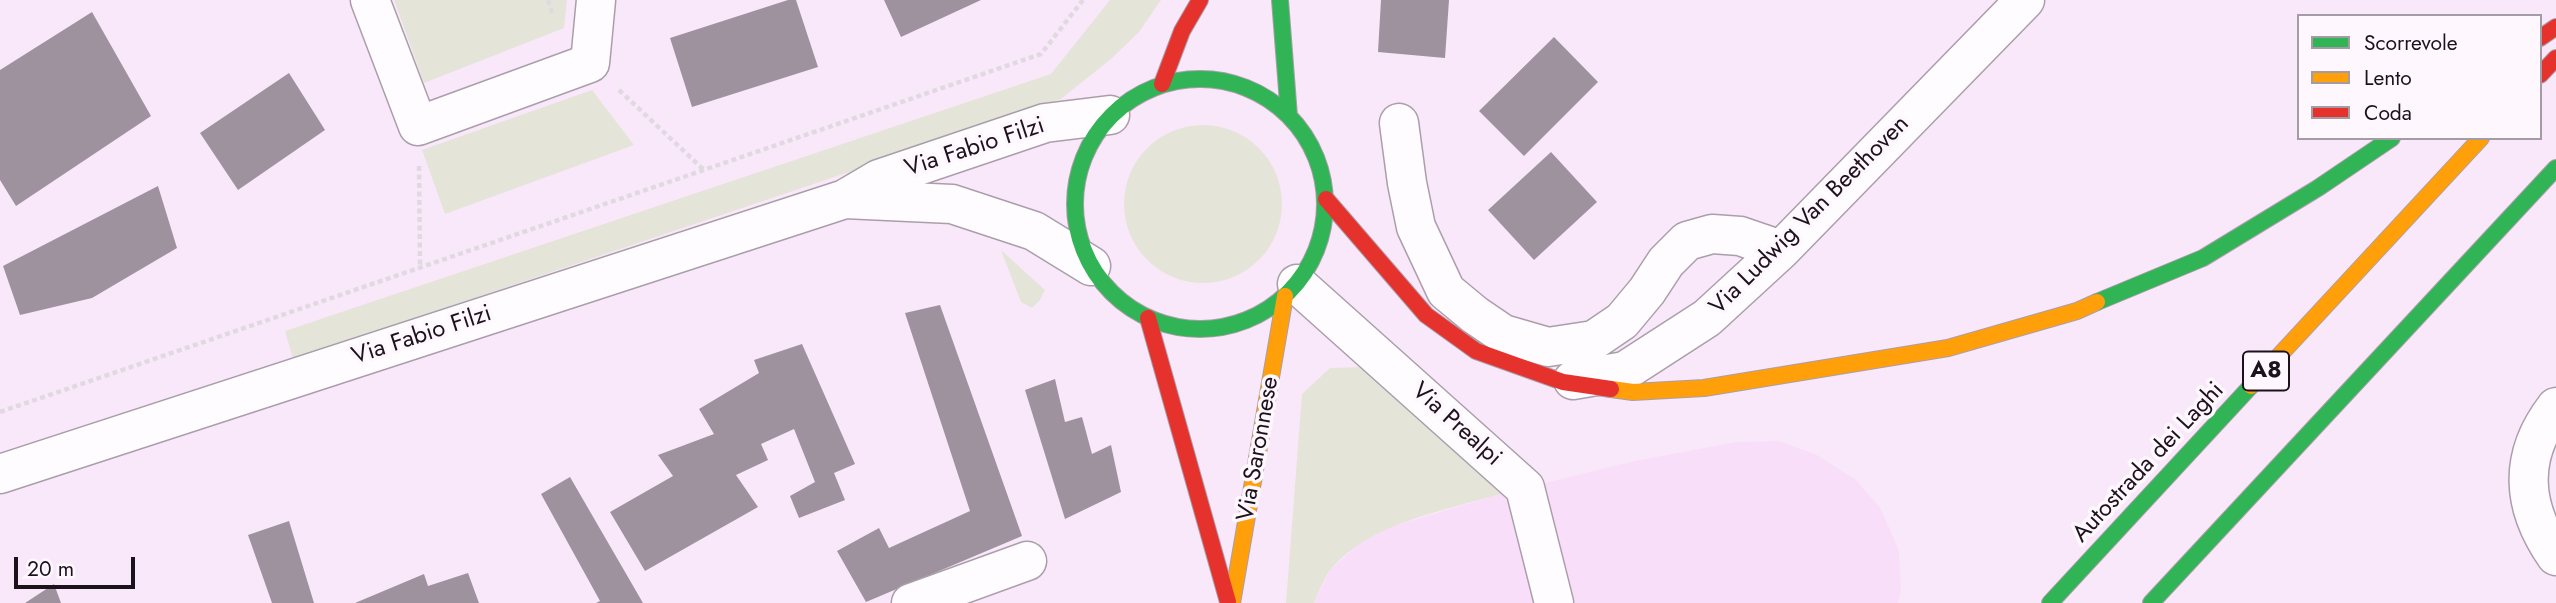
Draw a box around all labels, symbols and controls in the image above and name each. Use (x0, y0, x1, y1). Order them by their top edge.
legend (2297, 14, 2542, 140)
text: Scorrevole (2364, 28, 2458, 58)
text: Lento (2364, 63, 2412, 93)
text: Coda (2364, 98, 2412, 128)
street label: Via Ludwig Van Beethoven (1704, 110, 1916, 322)
street label: Via Fabio Filzi (902, 112, 1048, 184)
street label: Via Fabio Filzi (349, 300, 495, 372)
road number: A8 (2243, 352, 2289, 390)
street label: Via Saronnese (1232, 375, 1286, 523)
street label: Via Prealpi (1405, 377, 1507, 473)
street label: Autostrada dei Laghi (2067, 377, 2231, 549)
scale bar (18, 544, 138, 588)
text: 20 m (27, 554, 74, 584)

